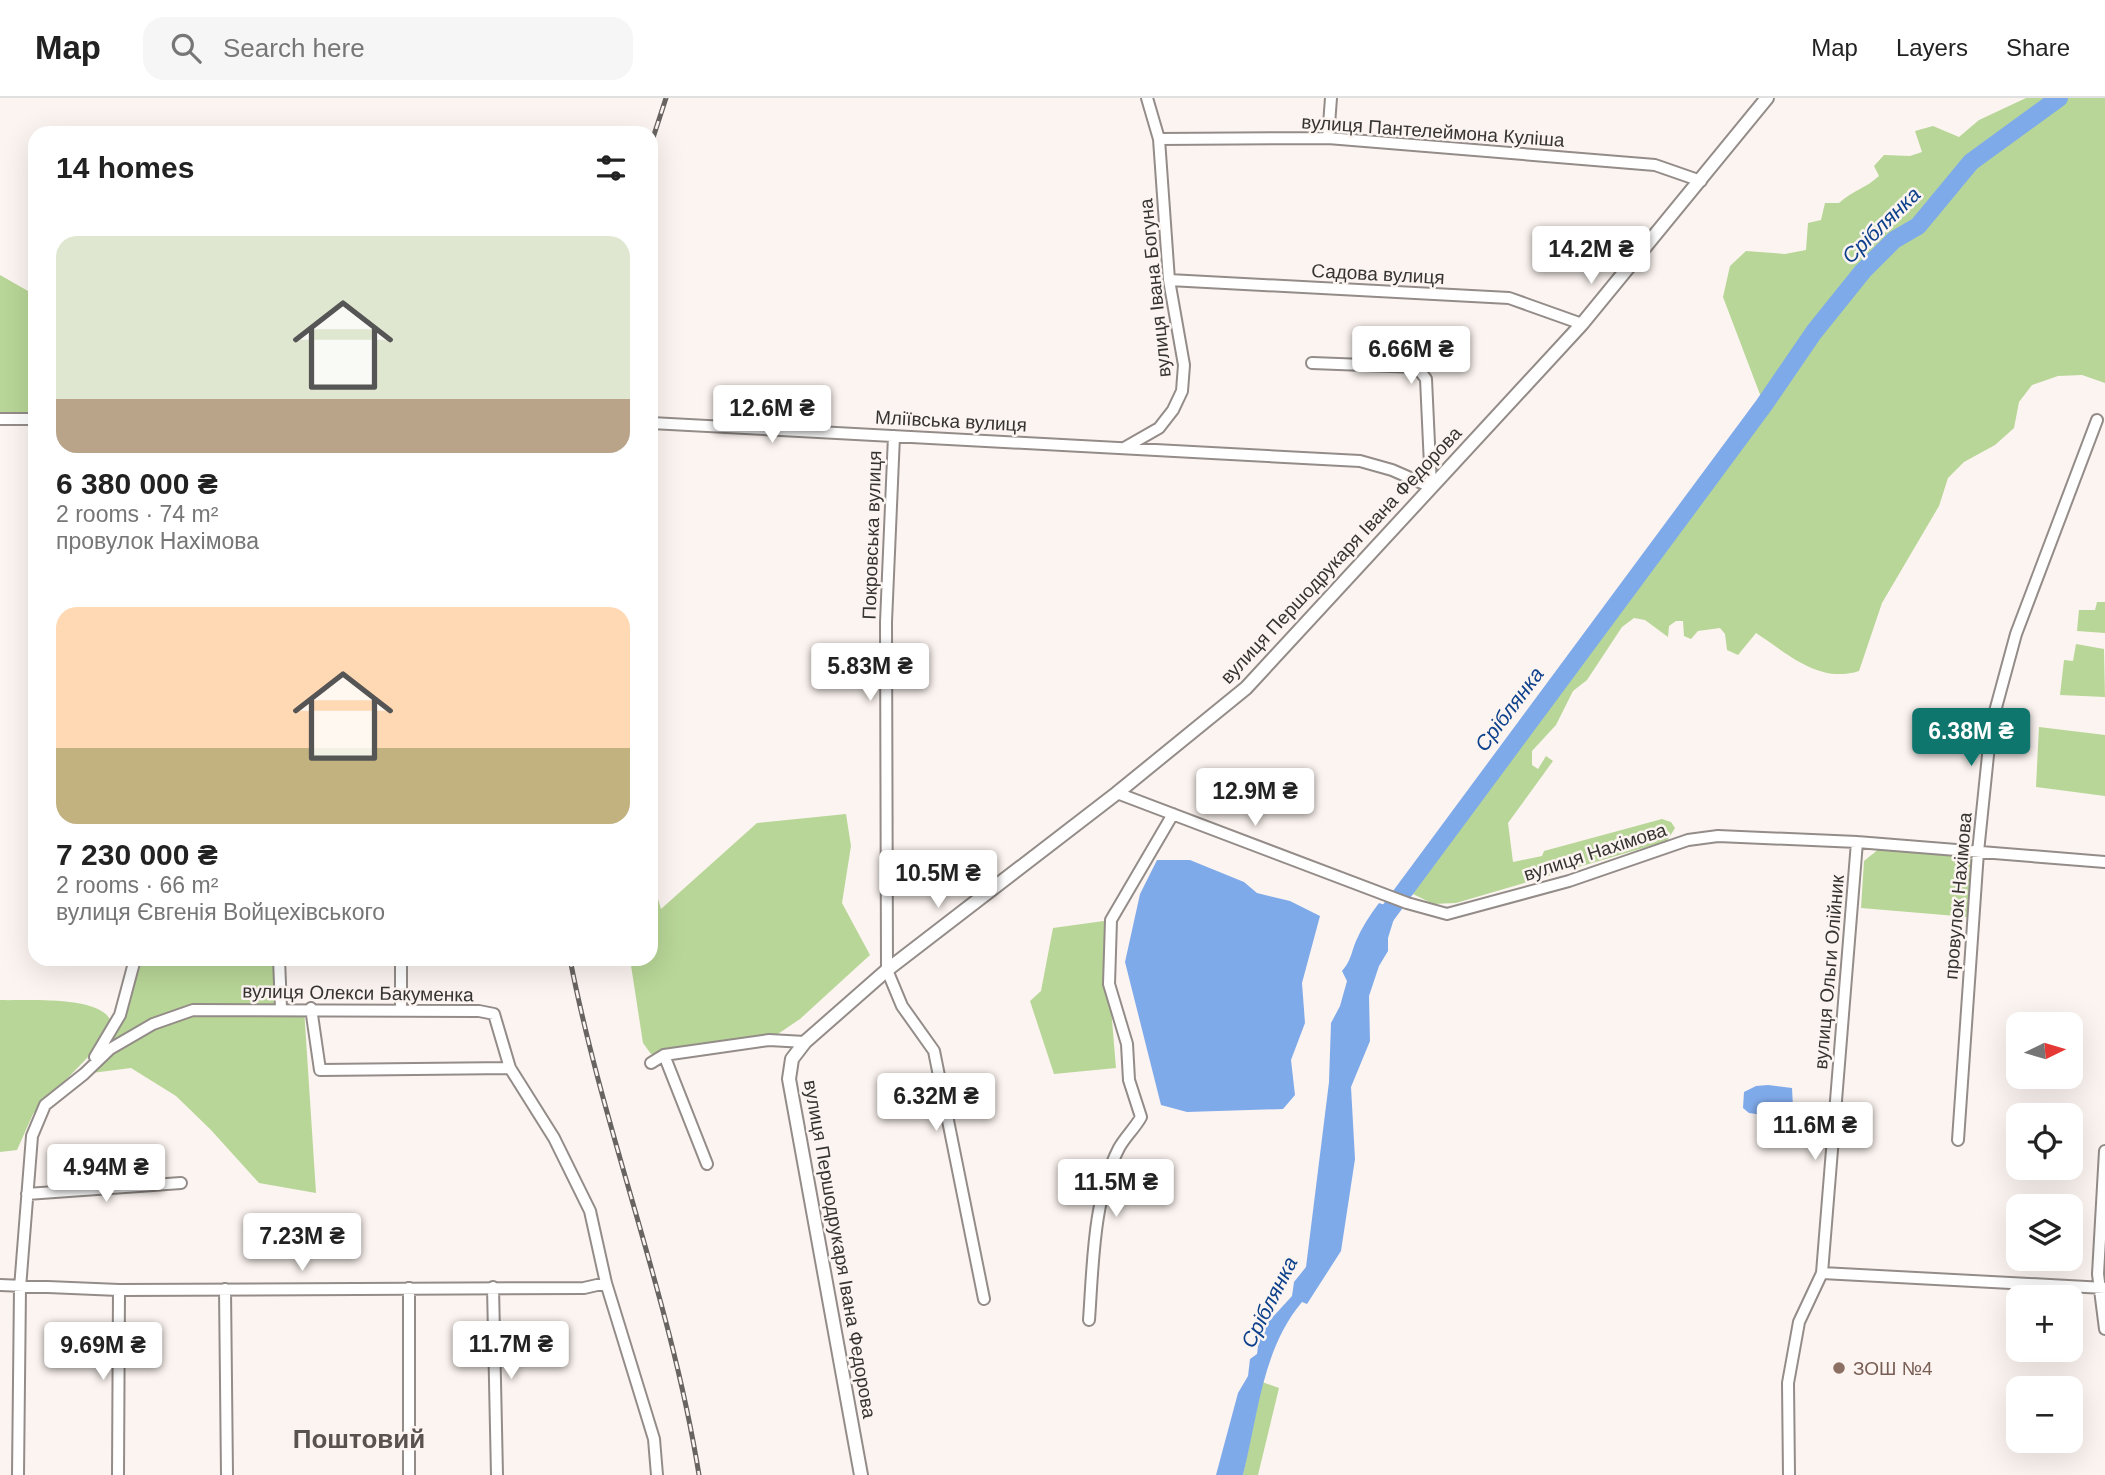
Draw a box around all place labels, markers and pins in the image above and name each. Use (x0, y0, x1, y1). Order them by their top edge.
pin: 14.2M ₴ (1526, 226, 1656, 286)
pin: 6.66M ₴ (1346, 327, 1476, 386)
pin: 12.6M ₴ (707, 386, 837, 445)
pin: 5.83M ₴ (805, 644, 935, 703)
pin: 6.38M ₴ (1906, 708, 2036, 768)
pin: 12.9M ₴ (1190, 768, 1320, 828)
pin: 10.5M ₴ (873, 850, 1003, 910)
pin: 6.32M ₴ (871, 1074, 1001, 1133)
pin: 11.6M ₴ (1750, 1102, 1880, 1162)
pin: 4.94M ₴ (41, 1144, 171, 1204)
pin: 11.5M ₴ (1051, 1160, 1181, 1219)
pin: 7.23M ₴ (237, 1214, 367, 1273)
pin: 9.69M ₴ (38, 1322, 168, 1382)
pin: 11.7M ₴ (446, 1322, 576, 1381)
place label: ЗОШ №4 (1853, 1358, 1933, 1379)
marker: ЗОШ №4 (1831, 1360, 1847, 1376)

